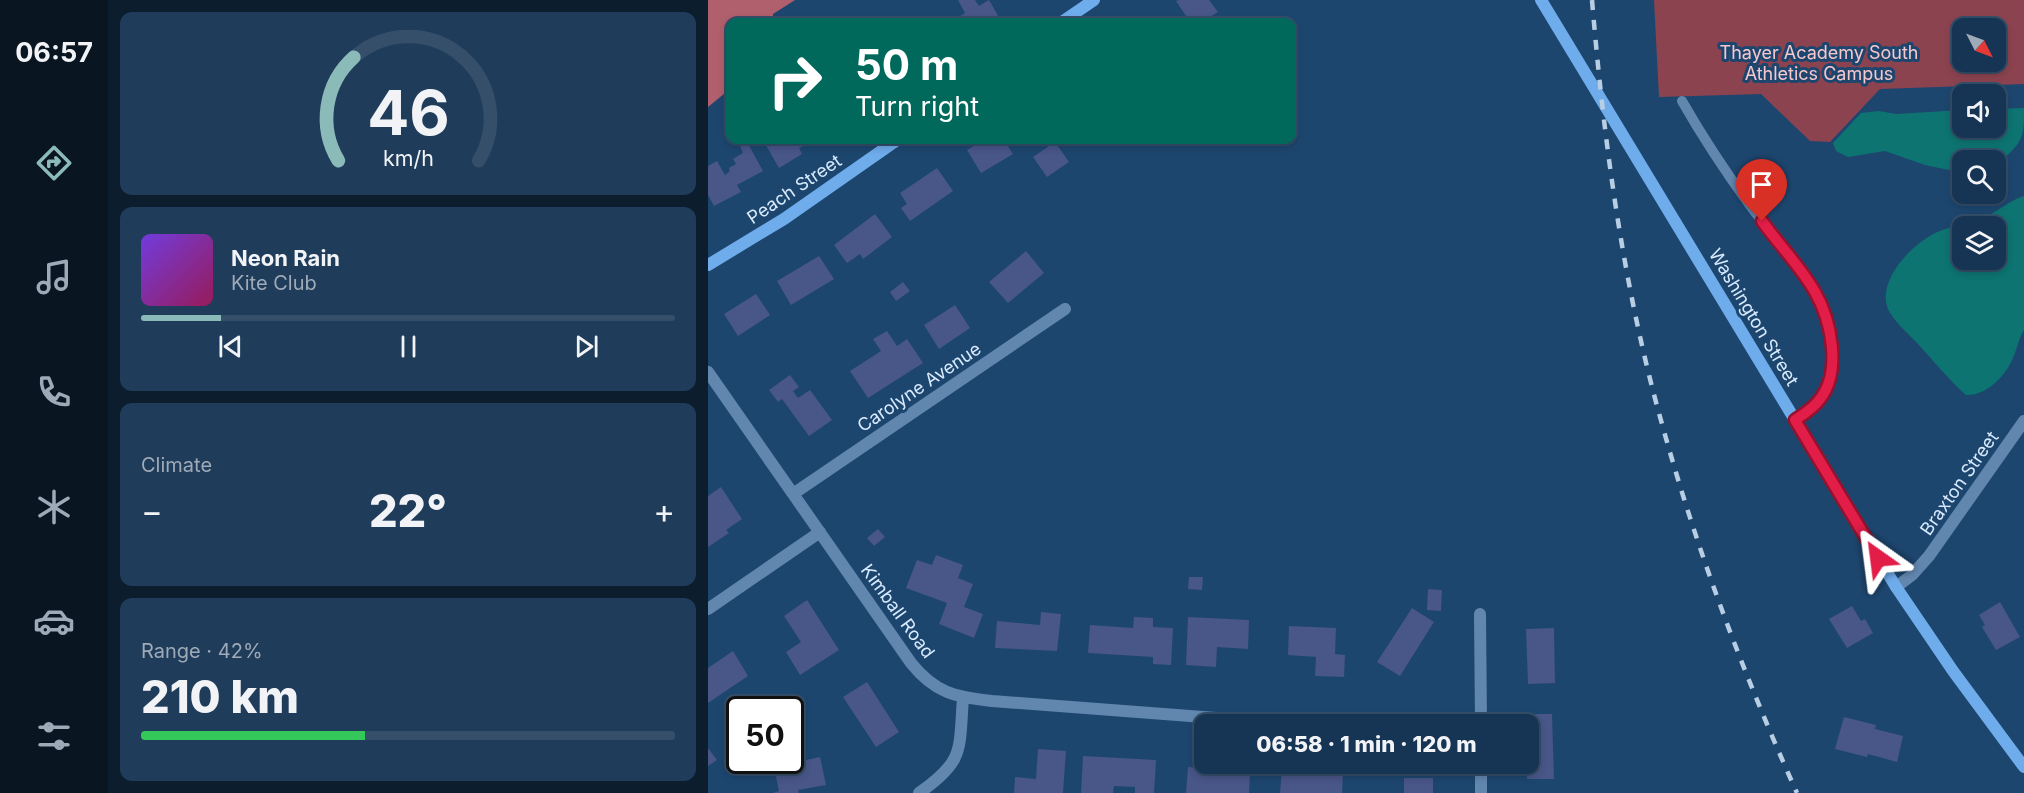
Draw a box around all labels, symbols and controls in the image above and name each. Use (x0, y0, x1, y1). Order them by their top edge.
north arrow (1952, 18, 2006, 72)
map controls (1952, 18, 2006, 270)
text: 06:57 (15, 36, 93, 69)
text: 50 m (855, 39, 958, 90)
icon: right (756, 42, 834, 120)
park label: Thayer Academy South Athletics Campus (1720, 42, 1918, 84)
text: 46 (367, 75, 449, 150)
button: sound (1952, 84, 2006, 138)
text: Turn right (855, 90, 979, 123)
icon: directions (33, 142, 75, 184)
text: km/h (383, 145, 433, 171)
street label: Peach Street (743, 150, 845, 228)
button: search (1952, 150, 2006, 204)
pin (1736, 159, 1787, 221)
icon: arrive (1745, 168, 1778, 201)
button: layers (1952, 216, 2006, 270)
text: Neon Rain (231, 245, 340, 271)
street label: Washington Street (1705, 245, 1803, 389)
icon: music (33, 256, 75, 298)
text: Kite Club (231, 271, 317, 295)
icon: previous (214, 330, 247, 363)
icon: pause (392, 330, 425, 363)
icon: next (570, 330, 603, 363)
street label: Carolyne Avenue (853, 338, 985, 436)
icon: phone (33, 371, 75, 413)
street label: Braxton Street (1915, 427, 2003, 539)
text: Climate (141, 453, 212, 477)
text: 22° (369, 483, 447, 538)
icon: climate (33, 486, 75, 528)
text: − (141, 491, 163, 531)
text: + (653, 491, 675, 531)
position arrow (1846, 526, 1910, 590)
street label: Kimball Road (857, 560, 939, 662)
icon: car (33, 600, 75, 642)
text: Range · 42% (141, 639, 263, 663)
text: 210 km (141, 669, 299, 724)
speed limit sign: 50 (726, 696, 804, 774)
icon: filters (33, 715, 75, 757)
text: 06:58 · 1 min · 120 m (1256, 731, 1477, 757)

